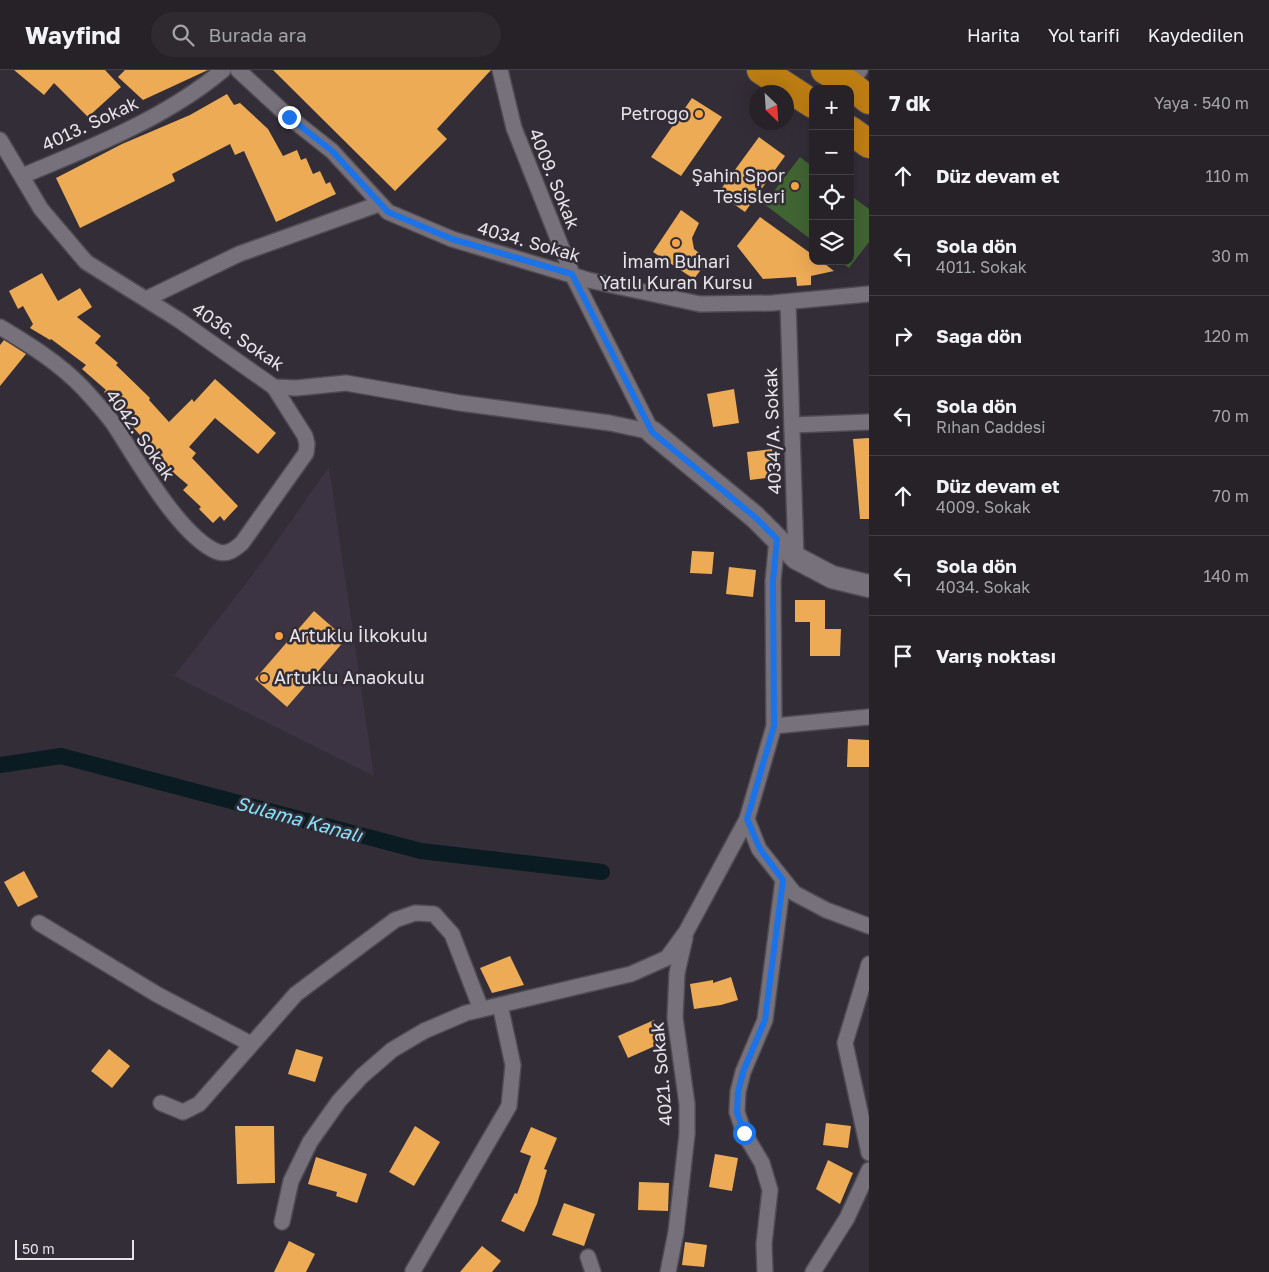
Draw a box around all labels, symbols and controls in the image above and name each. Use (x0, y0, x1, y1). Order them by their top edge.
search box (151, 12, 501, 57)
text: Wayfind (25, 20, 121, 49)
icon: search (169, 21, 197, 49)
text: Burada ara (209, 23, 307, 46)
text: Harita (967, 24, 1020, 46)
text: Yol tarifi (1048, 24, 1120, 46)
text: Kaydedilen (1148, 24, 1244, 46)
north arrow (749, 85, 794, 130)
map controls (809, 85, 854, 265)
button: + (809, 85, 854, 130)
text: 7 dk (889, 90, 931, 116)
street label: 4013. Sokak (38, 91, 141, 155)
text: Yaya · 540 m (1154, 93, 1249, 113)
place label: Petrogo (620, 102, 689, 124)
route end (278, 106, 301, 129)
marker: Petrogo (693, 108, 705, 120)
street label: 4009. Sokak (525, 125, 585, 232)
button: − (809, 130, 854, 175)
icon: ahead (889, 162, 917, 190)
place label: Şahin Spor Tesisleri (691, 164, 785, 207)
text: Düz devam et (936, 164, 1060, 187)
text: 110 m (1205, 166, 1249, 186)
button: locate (809, 175, 854, 220)
marker: Şahin Spor Tesisleri (789, 180, 801, 192)
street label: 4034. Sokak (475, 216, 583, 266)
button: layers (809, 220, 854, 265)
text: Sola dön (936, 234, 1017, 257)
marker: İmam Buhari Yatılı Kuran Kursu (670, 237, 682, 249)
icon: left (889, 242, 917, 270)
text: 30 m (1212, 246, 1249, 266)
place label: İmam Buhari Yatılı Kuran Kursu (599, 250, 753, 293)
text: 4011. Sokak (936, 257, 1027, 277)
street label: 4036. Sokak (188, 297, 289, 375)
icon: right (889, 322, 917, 350)
text: Sağa dön (936, 324, 1022, 347)
text: 120 m (1204, 326, 1249, 346)
street label: 4034/A. Sokak (759, 367, 785, 495)
street label: 4042. Sokak (101, 385, 180, 484)
text: Sola dön (936, 394, 1017, 417)
icon: left (889, 402, 917, 430)
text: 70 m (1212, 406, 1249, 426)
text: Rıhan Caddesi (936, 417, 1046, 437)
text: Düz devam et (936, 474, 1060, 497)
icon: ahead (889, 482, 917, 510)
text: 70 m (1212, 486, 1249, 506)
text: 4009. Sokak (936, 497, 1031, 517)
text: Sola dön (936, 554, 1017, 577)
icon: left (889, 562, 917, 590)
text: 140 m (1203, 566, 1249, 586)
text: 4034. Sokak (936, 577, 1030, 597)
place label: Artuklu İlkokulu (289, 624, 428, 646)
marker: Artuklu İlkokulu (273, 630, 285, 642)
icon: arrive (889, 642, 917, 670)
text: Varış noktası (936, 644, 1056, 667)
place label: Artuklu Anaokulu (274, 666, 425, 688)
marker: Artuklu Anaokulu (258, 672, 270, 684)
water label: Sulama Kanalı (233, 791, 366, 847)
street label: 4021. Sokak (646, 1021, 676, 1127)
route start (733, 1122, 756, 1145)
scale bar (15, 1237, 134, 1260)
text: 50 m (22, 1240, 55, 1257)

